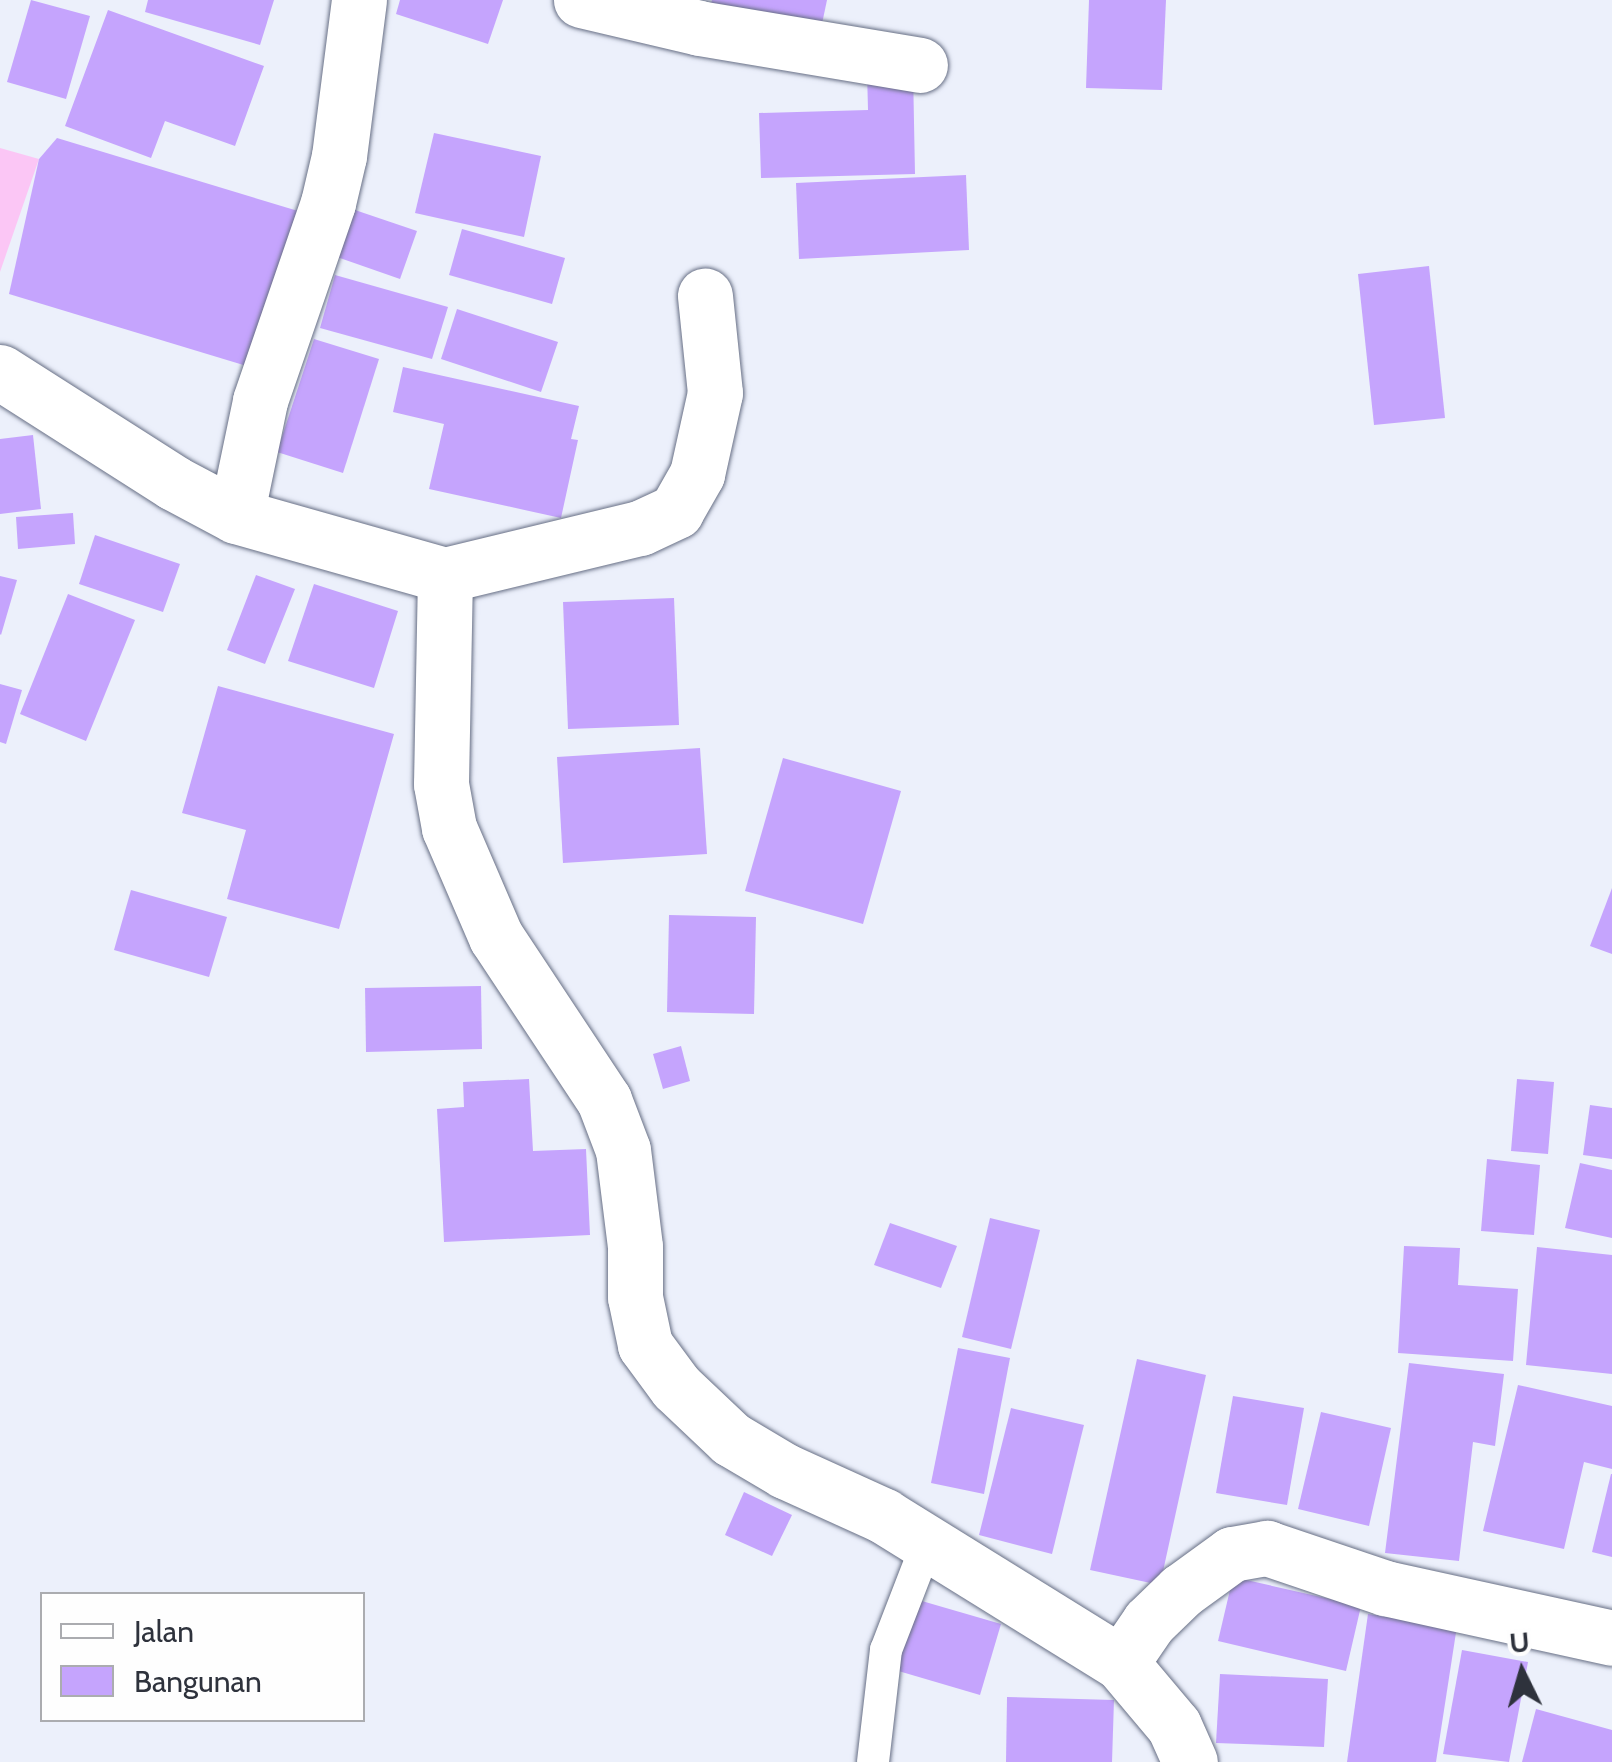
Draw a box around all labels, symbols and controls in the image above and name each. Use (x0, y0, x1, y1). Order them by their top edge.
legend (40, 1592, 365, 1722)
text: Jalan (134, 1613, 194, 1650)
north arrow (1472, 1622, 1572, 1722)
text: U (1508, 1624, 1531, 1660)
text: Bangunan (134, 1663, 262, 1700)

